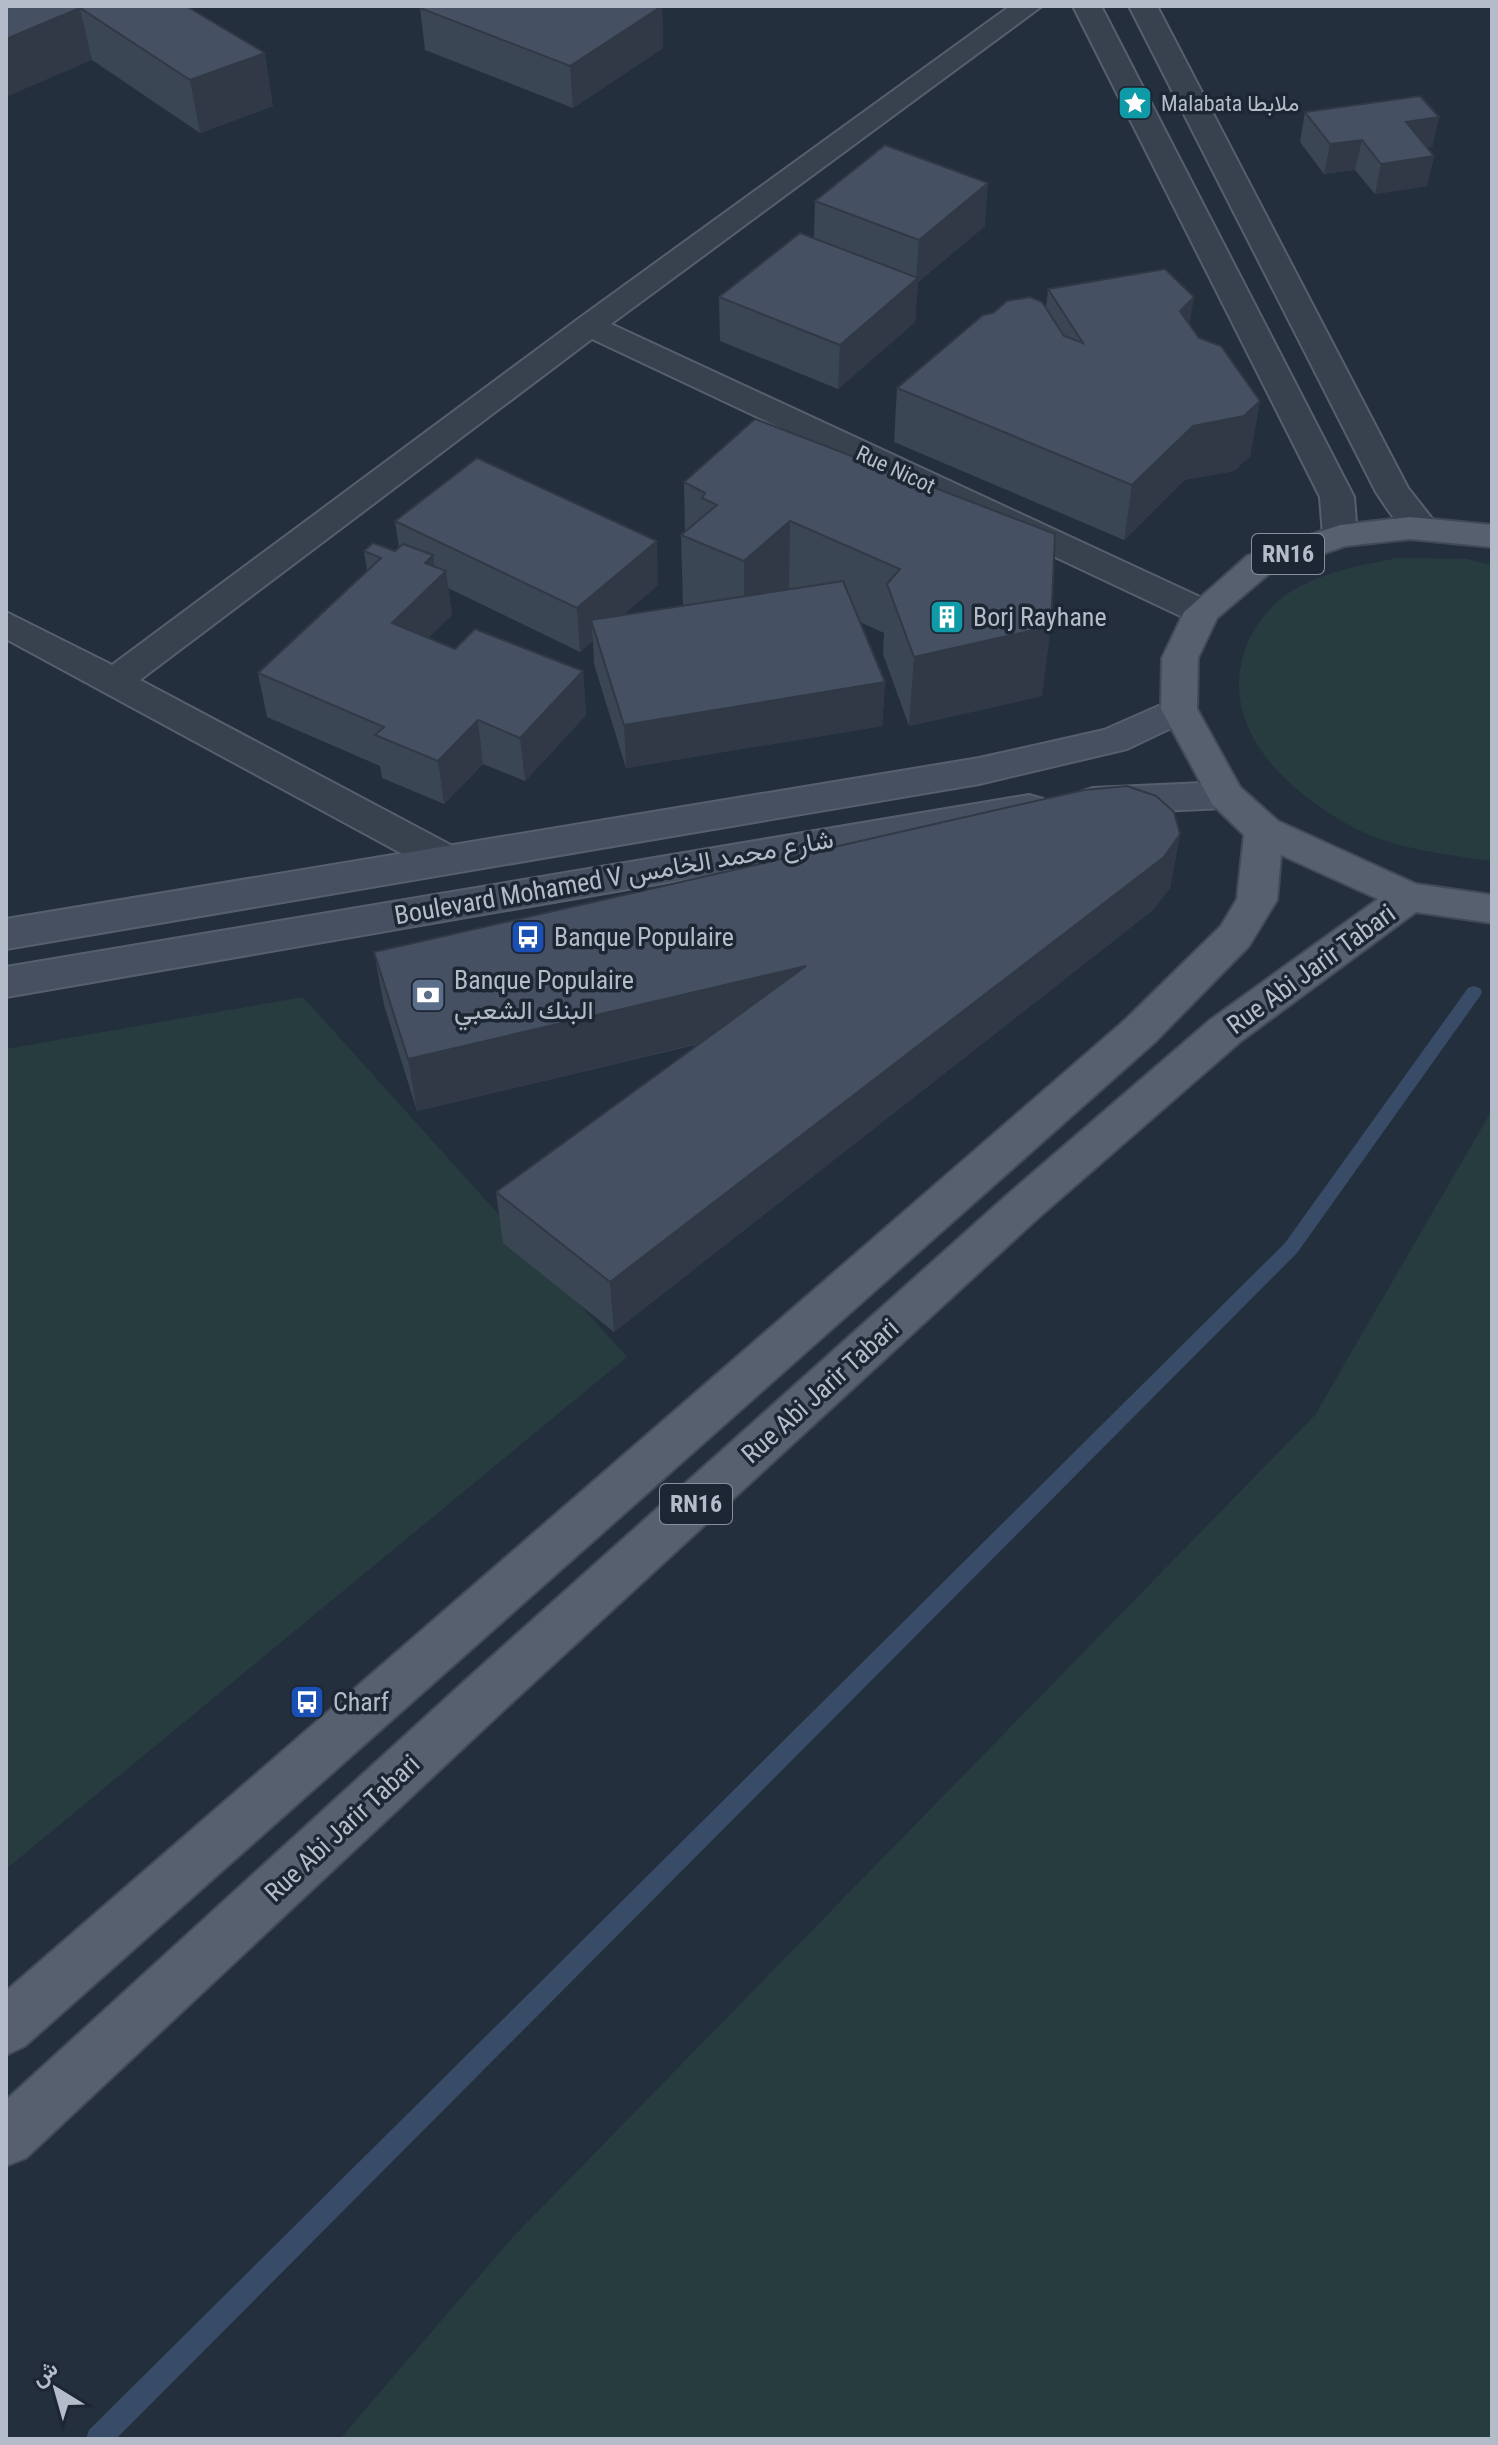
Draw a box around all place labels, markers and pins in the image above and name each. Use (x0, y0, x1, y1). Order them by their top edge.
place icon: Malabata ملابطا (1116, 84, 1154, 122)
place label: Malabata ملابطا (1161, 91, 1299, 116)
building icon: Borj Rayhane (928, 598, 966, 636)
place label: Borj Rayhane (973, 602, 1107, 632)
bus stop icon: Banque Populaire (509, 918, 547, 956)
place label: Banque Populaire (554, 922, 734, 952)
place label: Banque Populaire البنك الشعبي (454, 965, 634, 1031)
bank icon: Banque Populaire البنك الشعبي (409, 976, 447, 1014)
bus stop icon: Charf (288, 1683, 326, 1721)
place label: Charf (333, 1687, 389, 1717)

